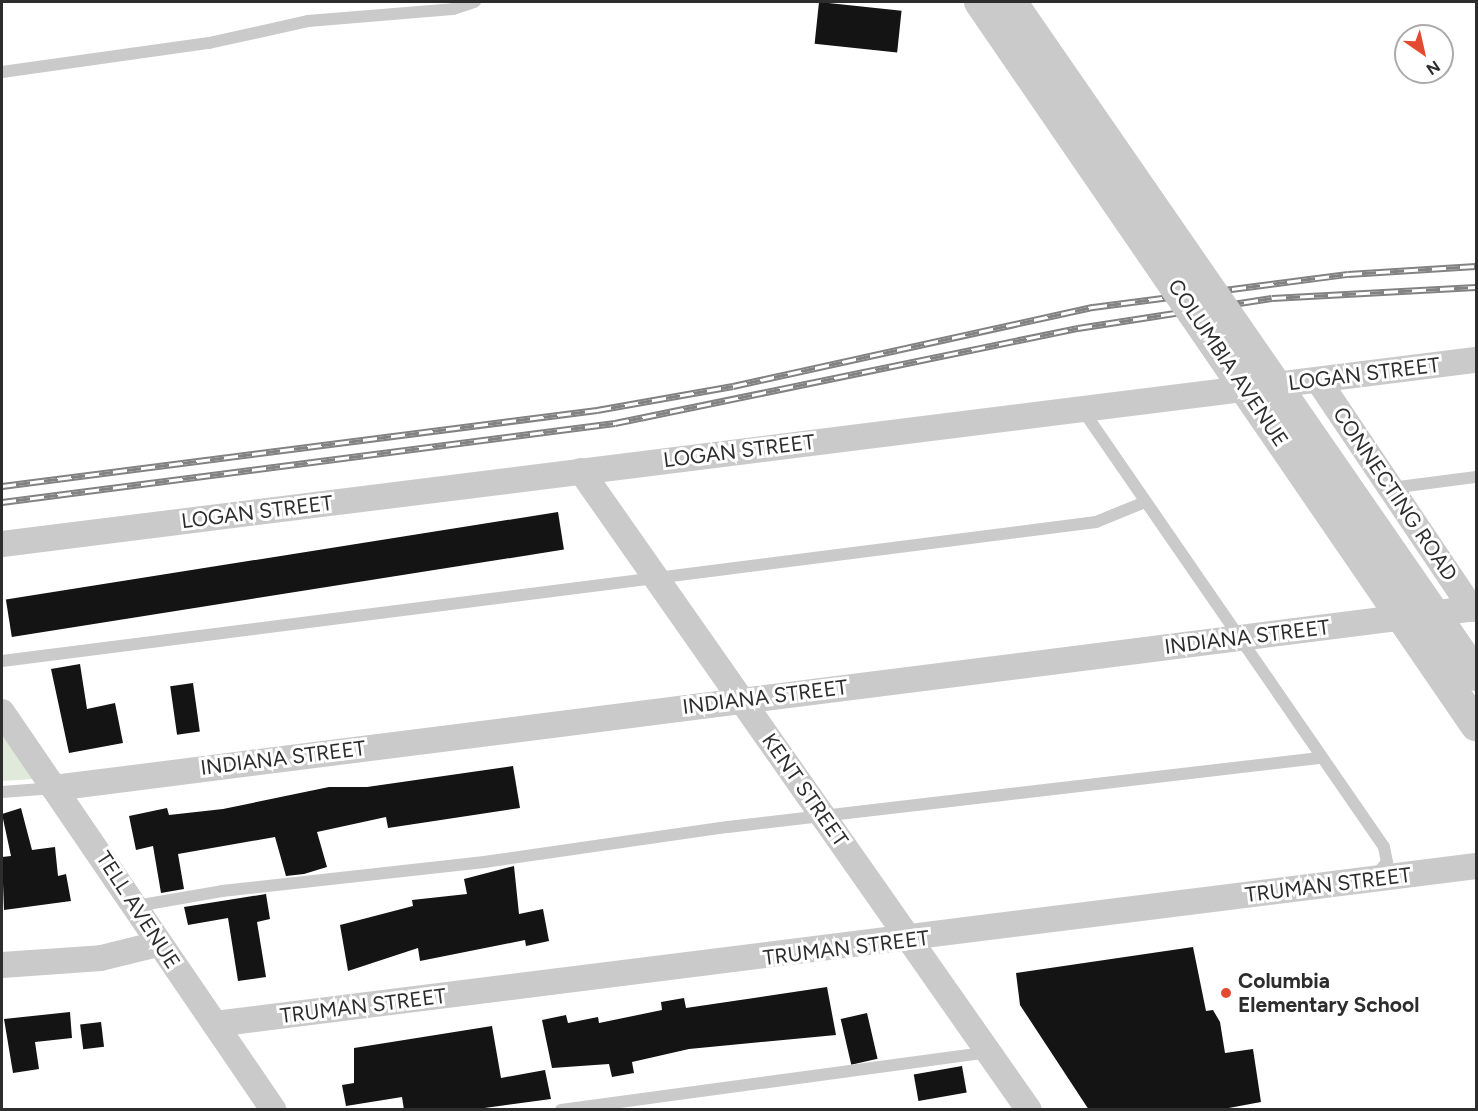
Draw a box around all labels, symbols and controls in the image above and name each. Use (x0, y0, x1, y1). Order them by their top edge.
north arrow (1394, 24, 1454, 84)
text: N (1423, 56, 1444, 79)
street label: COLUMBIA AVENUE (1163, 274, 1293, 452)
street label: LOGAN STREET (1287, 352, 1441, 396)
street label: CONNECTING ROAD (1327, 402, 1463, 586)
street label: LOGAN STREET (662, 429, 816, 473)
street label: LOGAN STREET (180, 490, 334, 534)
street label: INDIANA STREET (1163, 614, 1331, 660)
street label: INDIANA STREET (681, 674, 849, 720)
street label: KENT STREET (757, 729, 853, 851)
street label: INDIANA STREET (199, 735, 367, 781)
street label: TELL AVENUE (91, 847, 185, 973)
street label: TRUMAN STREET (1244, 862, 1412, 908)
street label: TRUMAN STREET (762, 925, 930, 971)
place label: Columbia Elementary School (1238, 968, 1419, 1018)
street label: TRUMAN STREET (279, 983, 447, 1029)
marker: Columbia Elementary School (1219, 986, 1233, 1000)

